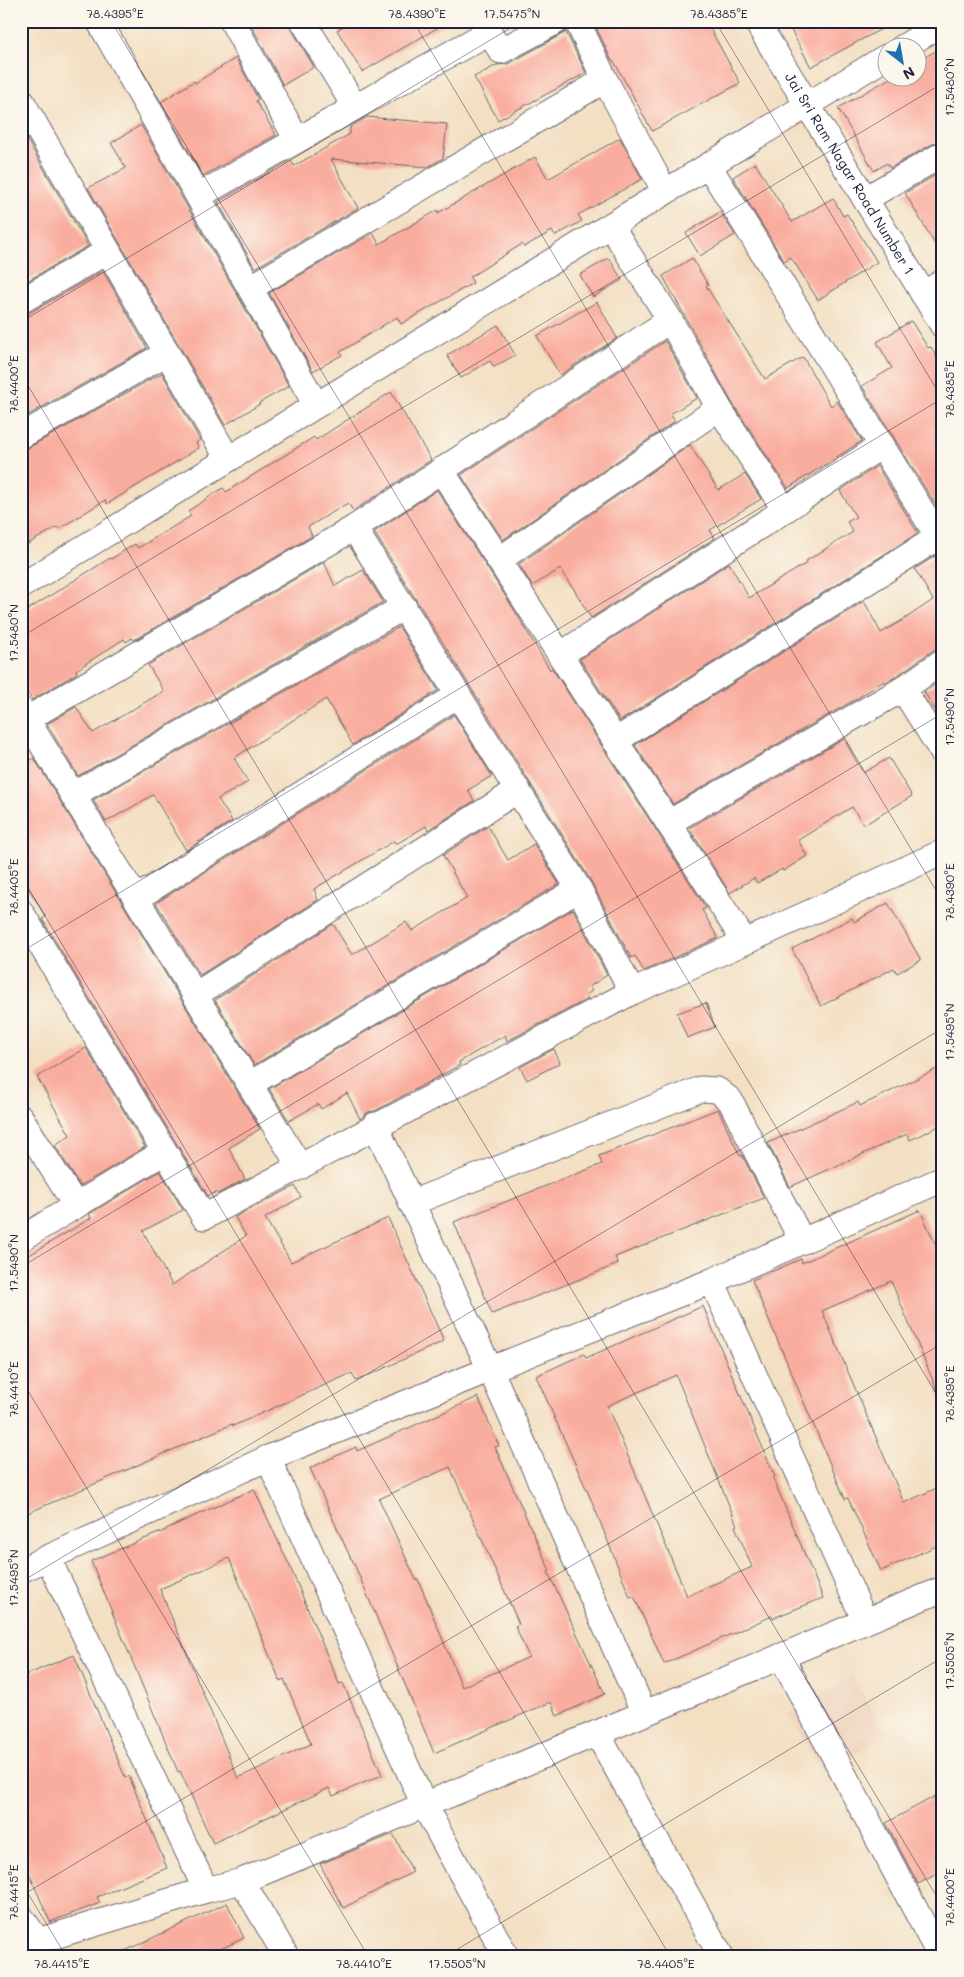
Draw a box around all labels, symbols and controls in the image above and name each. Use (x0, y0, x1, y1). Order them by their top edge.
text: 78.4395°E (86, 5, 144, 21)
text: 78.4390°E (388, 5, 446, 21)
text: 17.5475°N (484, 5, 540, 21)
text: 78.4385°E (690, 5, 748, 21)
north arrow (876, 38, 926, 88)
text: 17.5480°N (941, 58, 957, 116)
street label: Jai Sri Ram Nagar Road Number 1 (780, 70, 918, 276)
text: 78.4400°E (5, 355, 21, 413)
text: 78.4385°E (941, 360, 957, 418)
text: 17.5480°N (5, 604, 21, 662)
text: 17.5490°N (941, 688, 957, 746)
text: 78.4405°E (5, 858, 21, 916)
text: 78.4390°E (941, 863, 957, 921)
text: 17.5495°N (941, 1003, 957, 1061)
text: 17.5490°N (5, 1234, 21, 1292)
text: 78.4410°E (5, 1361, 21, 1417)
text: 78.4395°E (941, 1365, 957, 1423)
text: 17.5495°N (5, 1549, 21, 1607)
text: 17.5505°N (941, 1632, 957, 1690)
text: 78.4415°E (5, 1864, 21, 1920)
text: 78.4400°E (941, 1868, 957, 1926)
text: 78.4415°E (34, 1955, 90, 1971)
text: 78.4410°E (336, 1955, 392, 1971)
text: 17.5505°N (428, 1955, 486, 1971)
text: 78.4405°E (637, 1955, 695, 1971)

